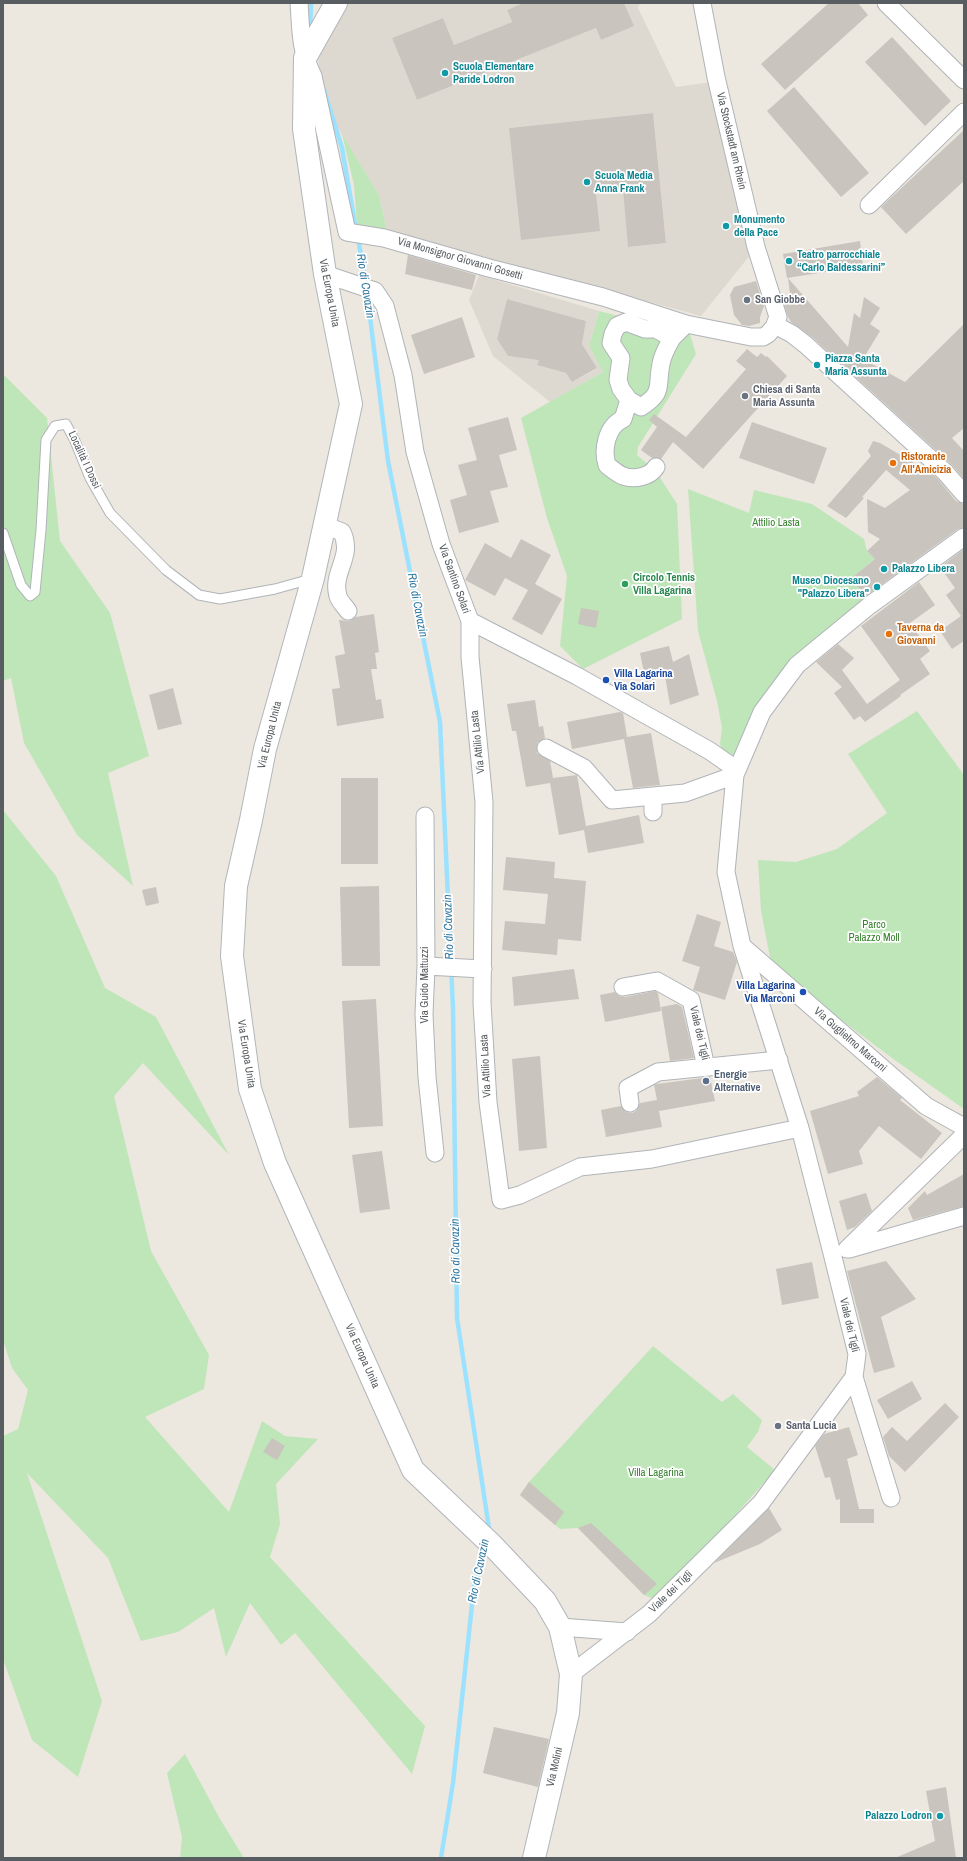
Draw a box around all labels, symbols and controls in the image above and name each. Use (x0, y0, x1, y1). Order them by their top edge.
place label: Scuola Elementare Paride Lodron (453, 60, 534, 86)
marker: Scuola Elementare Paride Lodron (440, 68, 450, 78)
street label: Via Stockstadt am Rhein (713, 91, 749, 191)
place label: Scuola Media Anna Frank (595, 169, 653, 195)
marker: Scuola Media Anna Frank (582, 177, 592, 187)
place label: Monumento della Pace (734, 213, 785, 239)
marker: Monumento della Pace (721, 221, 731, 231)
street label: Via Monsignor Giovanni Gosetti (396, 235, 524, 283)
place label: Teatro parrocchiale “Carlo Baldessarini” (797, 248, 885, 274)
water label: Rio di Cavazin (353, 253, 377, 319)
marker: Teatro parrocchiale “Carlo Baldessarini” (784, 256, 794, 266)
street label: Via Europa Unita (316, 258, 342, 328)
place label: San Giobbe (755, 293, 805, 307)
marker: San Giobbe (742, 295, 752, 305)
place label: Piazza Santa Maria Assunta (825, 352, 887, 378)
marker: Piazza Santa Maria Assunta (812, 360, 822, 370)
place label: Chiesa di Santa Maria Assunta (753, 383, 820, 409)
marker: Chiesa di Santa Maria Assunta (740, 391, 750, 401)
street label: Località I Dossi (65, 429, 103, 491)
place label: Ristorante All'Amicizia (901, 450, 951, 476)
marker: Ristorante All'Amicizia (888, 458, 898, 468)
park label: Attilio Lasta (752, 516, 800, 530)
street label: Via Santino Solari (435, 542, 473, 616)
place label: Palazzo Libera (892, 562, 955, 576)
marker: Palazzo Libera (879, 564, 889, 574)
place label: Circolo Tennis Villa Lagarina (633, 571, 695, 597)
water label: Rio di Cavazin (404, 572, 430, 638)
place label: Museo Diocesano "Palazzo Libera" (792, 574, 869, 600)
marker: Circolo Tennis Villa Lagarina (620, 579, 630, 589)
marker: Museo Diocesano "Palazzo Libera" (872, 582, 882, 592)
place label: Taverna da Giovanni (897, 621, 944, 647)
marker: Taverna da Giovanni (884, 629, 894, 639)
place label: Villa Lagarina Via Solari (614, 667, 673, 693)
marker: Villa Lagarina Via Solari (601, 675, 611, 685)
street label: Via Europa Unita (255, 700, 285, 770)
street label: Via Attilio Lasta (468, 710, 488, 774)
water label: Rio di Cavazin (441, 894, 457, 960)
park label: Parco Palazzo Moll (848, 918, 900, 944)
street label: Via Guido Mattuzzi (418, 946, 432, 1024)
place label: Villa Lagarina Via Marconi (736, 979, 795, 1005)
marker: Villa Lagarina Via Marconi (798, 987, 808, 997)
street label: Viale dei Tigli (686, 1005, 712, 1061)
street label: Via Guglielmo Marconi (811, 1005, 889, 1075)
street label: Via Europa Unita (234, 1019, 258, 1089)
street label: Via Attilio Lasta (478, 1034, 494, 1098)
place label: Energie Alternative (714, 1068, 761, 1094)
marker: Energie Alternative (701, 1076, 711, 1086)
water label: Rio di Cavazin (448, 1218, 464, 1284)
street label: Viale dei Tigli (836, 1297, 862, 1353)
street label: Via Europa Unita (342, 1322, 382, 1390)
place label: Santa Lucia (786, 1419, 837, 1433)
marker: Santa Lucia (773, 1421, 783, 1431)
park label: Villa Lagarina (628, 1466, 684, 1480)
water label: Rio di Cavazin (465, 1538, 493, 1604)
street label: Viale dei Tigli (647, 1568, 695, 1616)
street label: Via Molini (544, 1746, 566, 1788)
place label: Palazzo Lodron (865, 1809, 932, 1823)
marker: Palazzo Lodron (935, 1811, 945, 1821)

